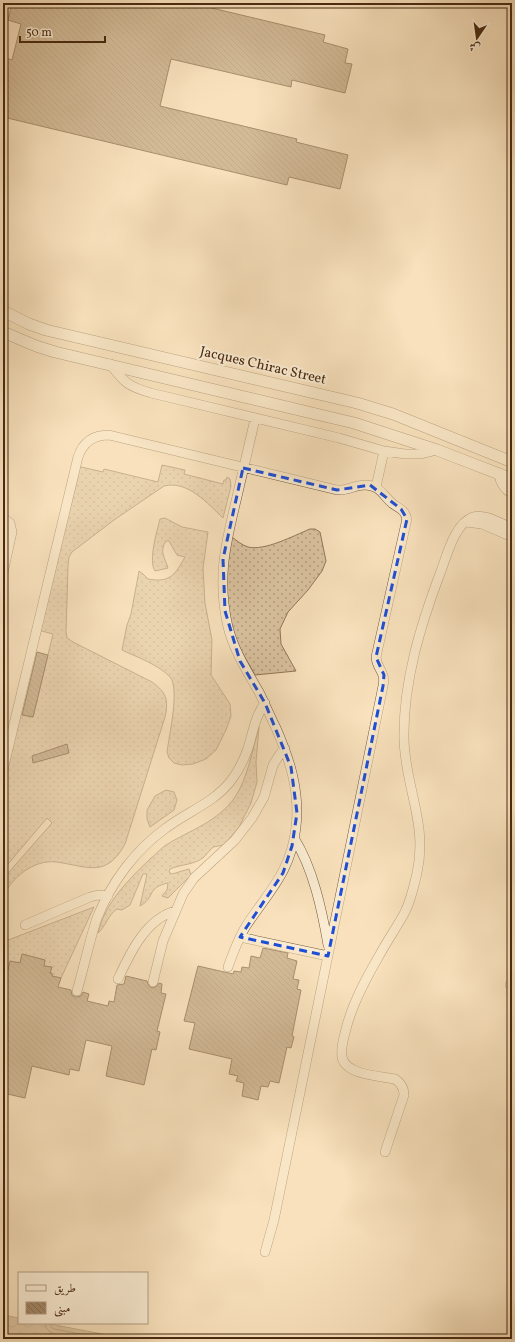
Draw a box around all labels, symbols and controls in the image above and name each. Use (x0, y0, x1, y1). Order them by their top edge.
scale bar (20, 18, 105, 44)
north arrow (457, 18, 497, 58)
text: 50 m (26, 25, 52, 41)
text: ش (468, 38, 482, 55)
street label: Jacques Chirac Street (198, 342, 328, 390)
legend (18, 1272, 148, 1324)
text: طريق (54, 1281, 76, 1297)
text: مبنى (54, 1301, 70, 1317)

